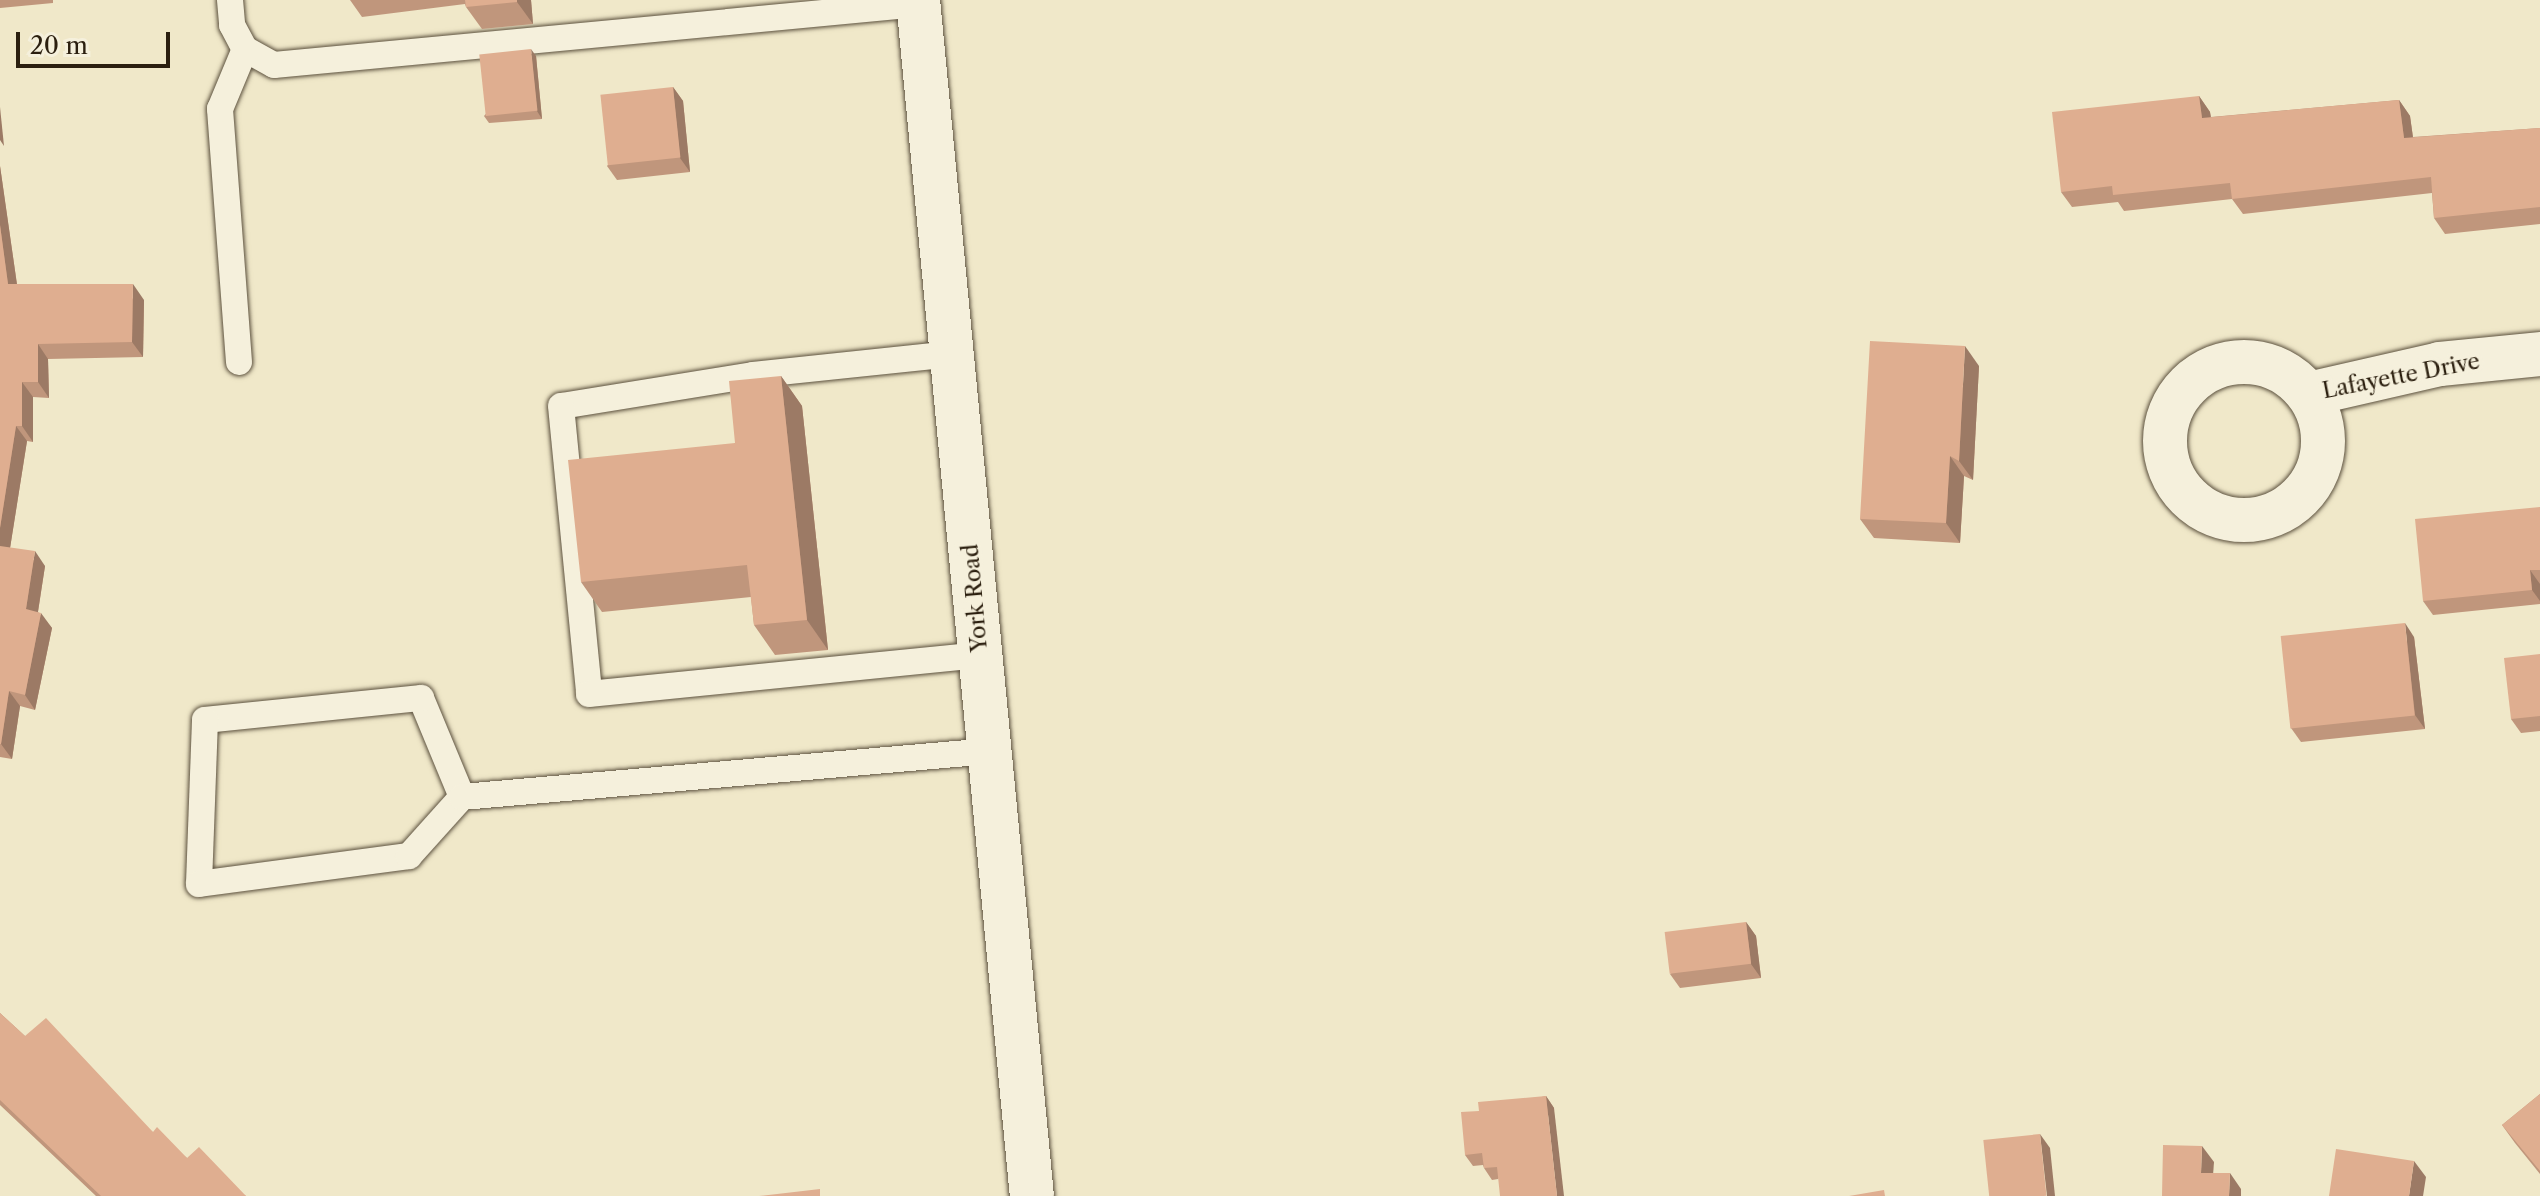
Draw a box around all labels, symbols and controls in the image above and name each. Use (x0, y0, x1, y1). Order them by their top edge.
scale bar (20, 16, 174, 66)
text: 20 m (30, 31, 88, 60)
street label: Lafayette Drive (2320, 348, 2482, 404)
street label: York Road (957, 543, 993, 653)

